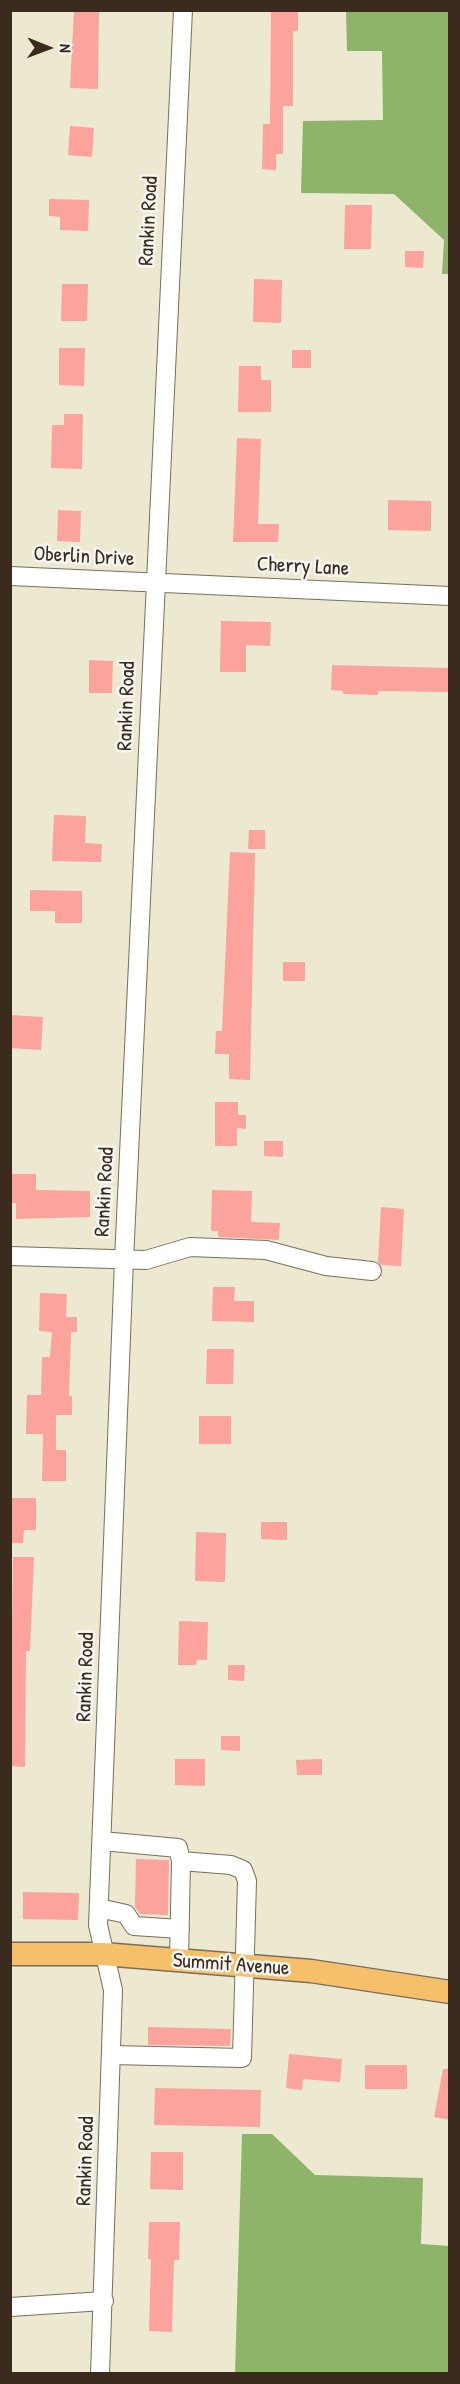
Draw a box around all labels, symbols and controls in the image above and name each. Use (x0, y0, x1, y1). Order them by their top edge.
north arrow (18, 18, 78, 78)
text: N (55, 44, 77, 53)
street label: Rankin Road (134, 176, 164, 266)
street label: Oberlin Drive (33, 542, 135, 572)
street label: Cherry Lane (256, 552, 350, 582)
street label: Rankin Road (113, 661, 141, 751)
street label: Rankin Road (90, 1147, 120, 1237)
street label: Rankin Road (72, 1632, 100, 1722)
street label: Summit Avenue (172, 1948, 290, 1982)
street label: Rankin Road (72, 2116, 100, 2206)

